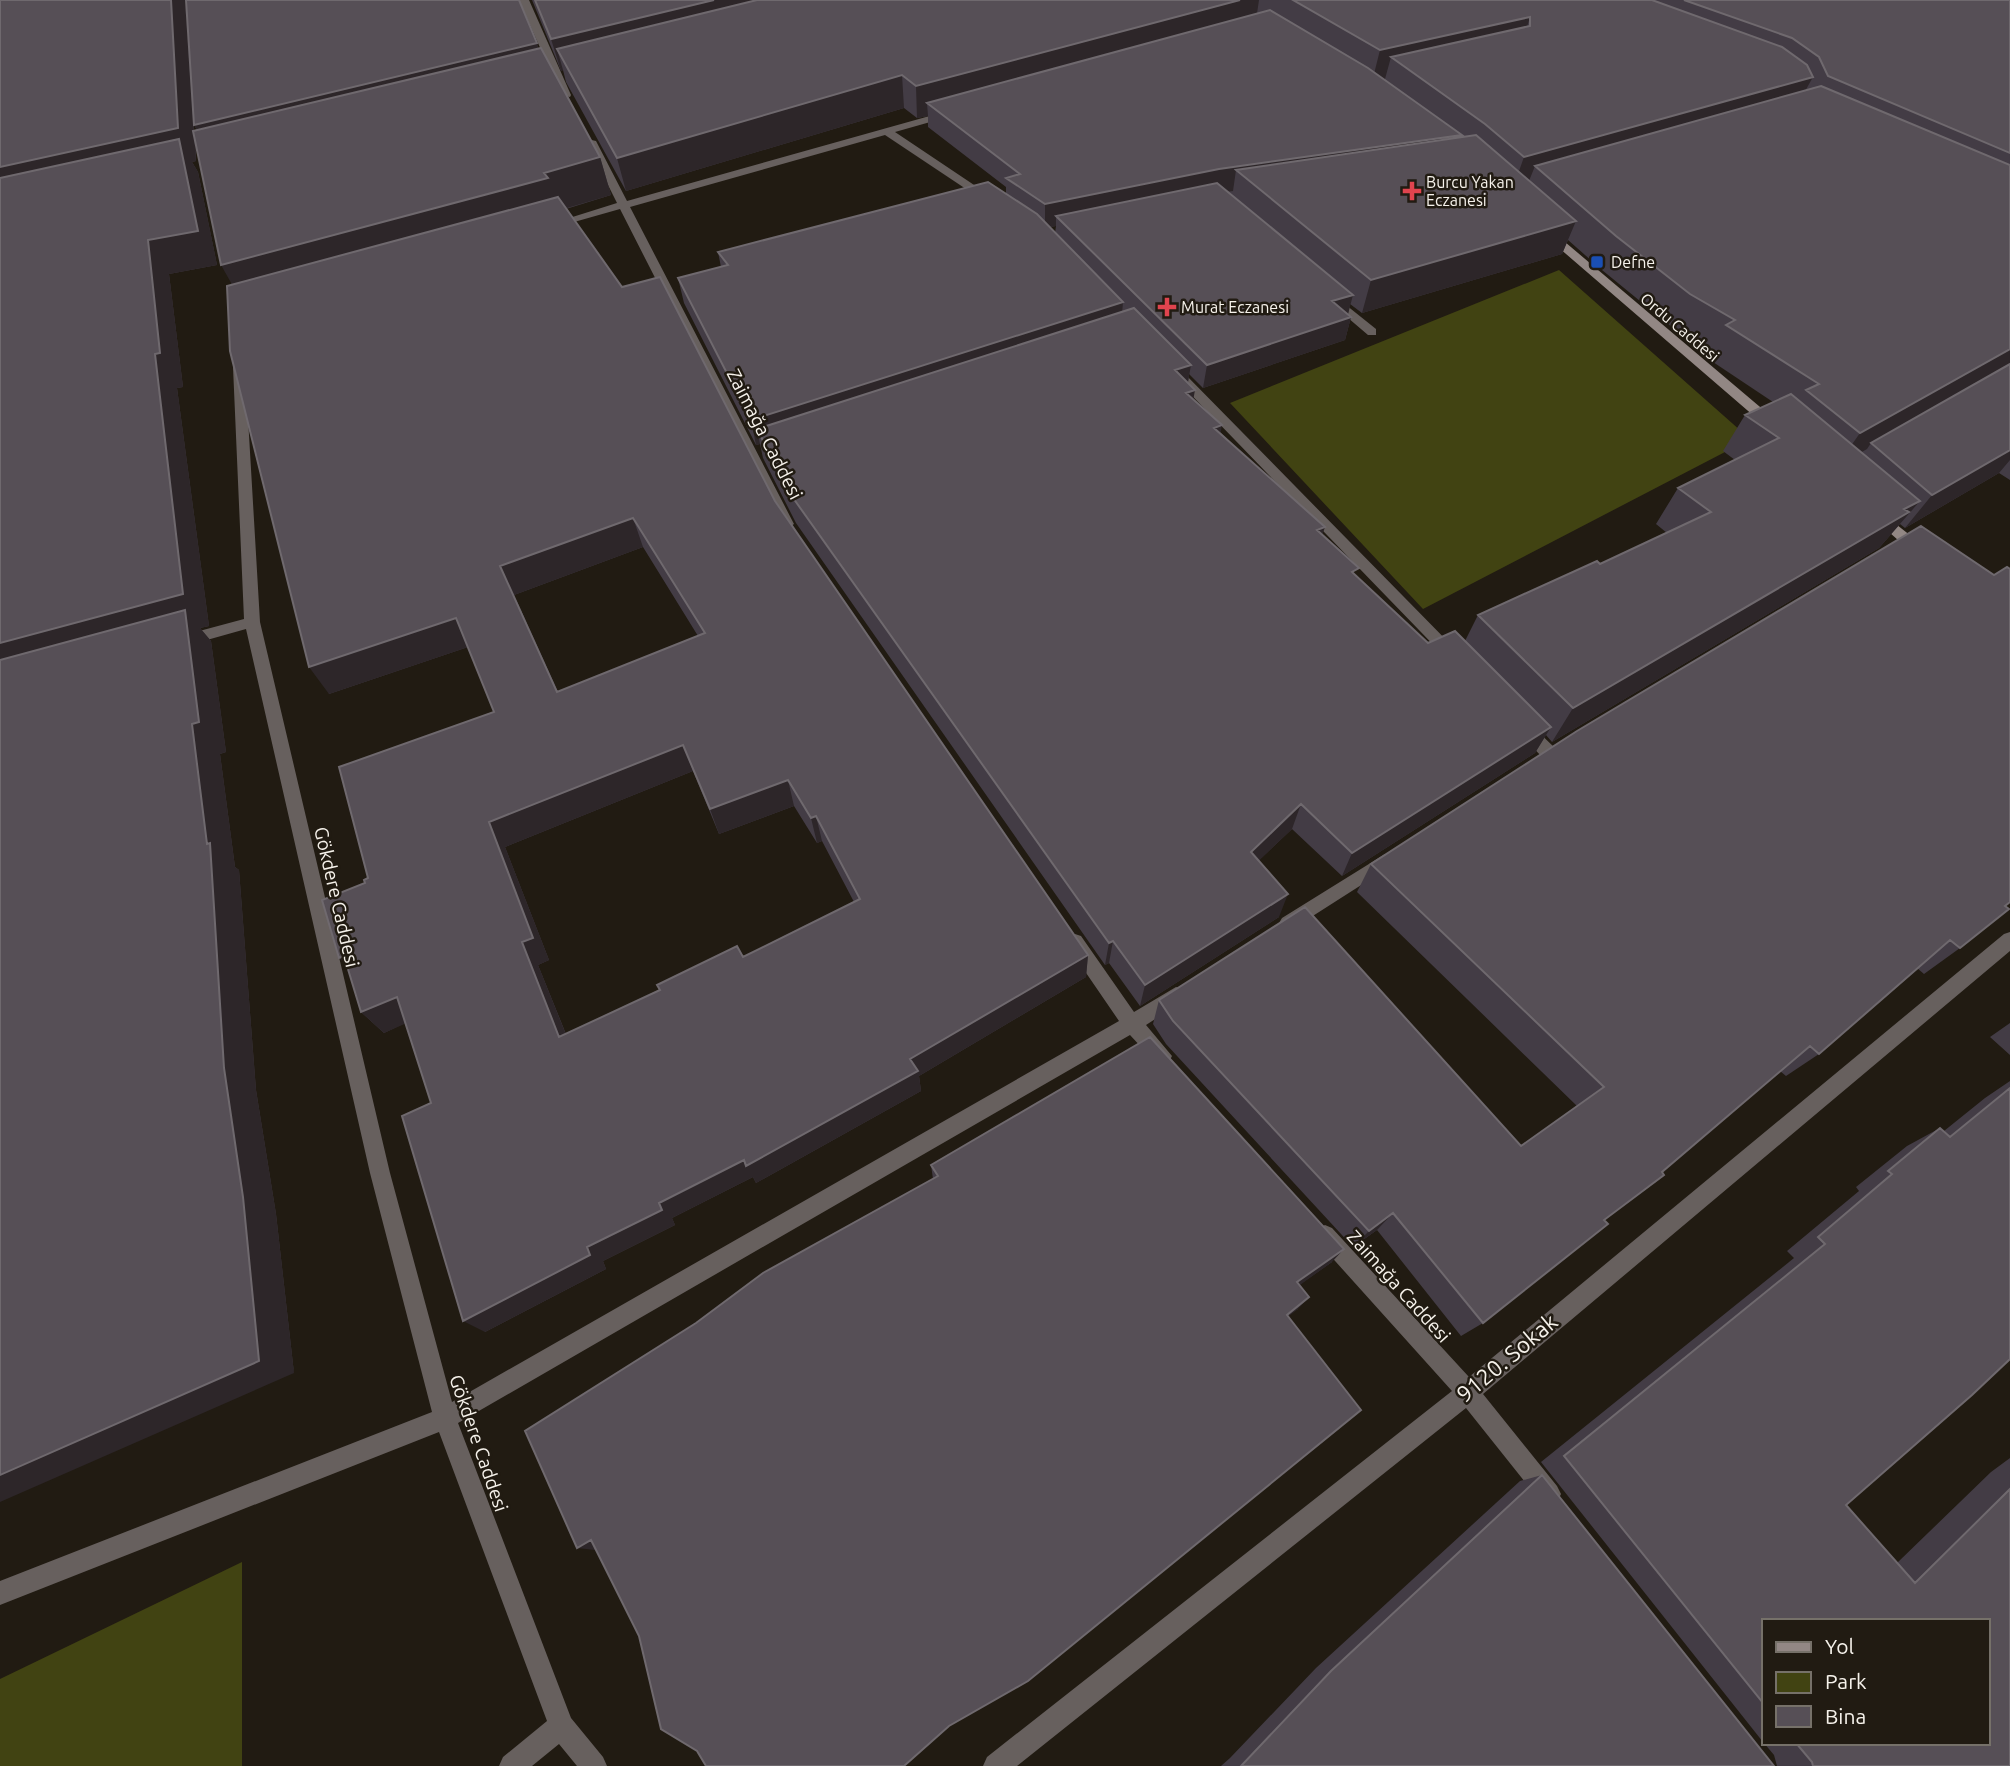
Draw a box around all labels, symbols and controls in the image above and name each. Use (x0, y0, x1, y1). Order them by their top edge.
place label: Burcu Yakan Eczanesi (1426, 173, 1514, 209)
marker: Burcu Yakan Eczanesi (1404, 183, 1420, 199)
place label: Defne (1611, 253, 1655, 271)
marker: Defne (1589, 254, 1605, 270)
street label: Ordu Caddesi (1637, 289, 1723, 365)
place label: Murat Eczanesi (1181, 298, 1289, 316)
marker: Murat Eczanesi (1159, 299, 1175, 315)
street label: Zaimağa Caddesi (723, 365, 807, 503)
street label: Gökdere Caddesi (310, 825, 364, 969)
street label: Zaimağa Caddesi (1343, 1225, 1455, 1347)
street label: 9120. Sokak (1451, 1308, 1562, 1407)
street label: Gökdere Caddesi (445, 1372, 513, 1514)
legend (1762, 1619, 1989, 1745)
text: Yol (1825, 1634, 1854, 1658)
text: Park (1825, 1669, 1867, 1693)
text: Bina (1825, 1704, 1866, 1728)

